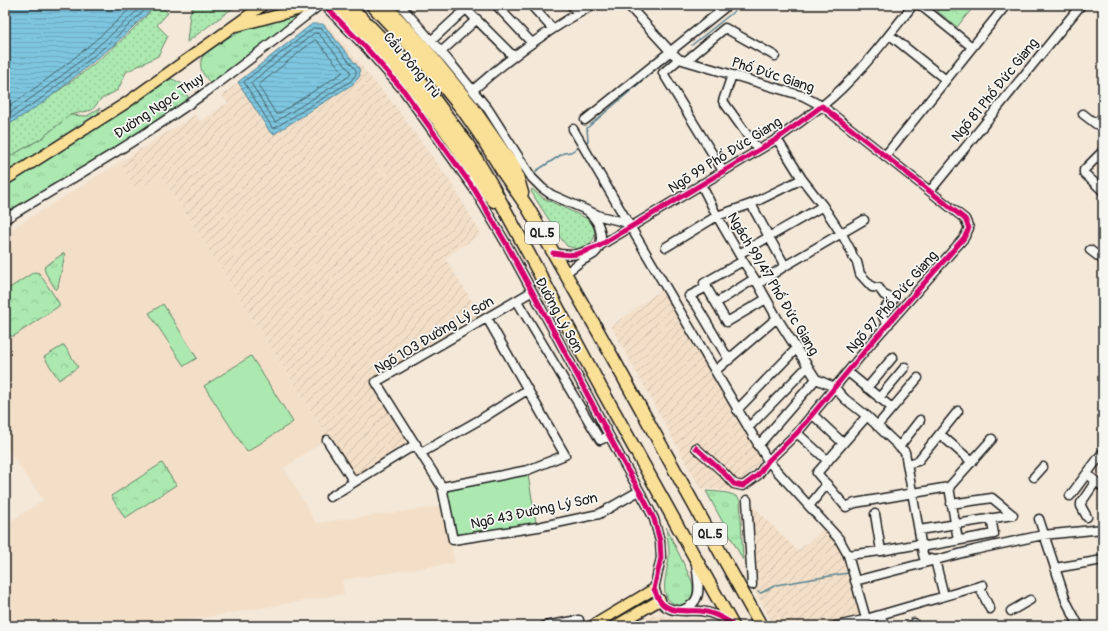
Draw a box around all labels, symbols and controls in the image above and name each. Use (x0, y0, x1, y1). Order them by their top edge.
street label: Cầu Đông Trù (380, 27, 446, 101)
street label: Ngõ 81 Phố Đức Giang (947, 34, 1042, 145)
street label: Phố Đức Giang (729, 53, 817, 96)
street label: Đường Ngọc Thụy (111, 70, 207, 142)
street label: Ngõ 99 Phố Đức Giang (665, 112, 785, 197)
street label: Ngách 99/47 Phố Đức Giang (724, 209, 823, 359)
road number: QL.5 (525, 222, 559, 244)
street label: Ngõ 97 Phố Đức Giang (842, 246, 941, 357)
street label: Đường Lý Sơn (531, 274, 587, 356)
street label: Ngõ 103 Đường Lý Sơn (371, 293, 497, 377)
street label: Ngõ 43 Đường Lý Sơn (469, 489, 599, 533)
road number: QL.5 (693, 523, 727, 545)

